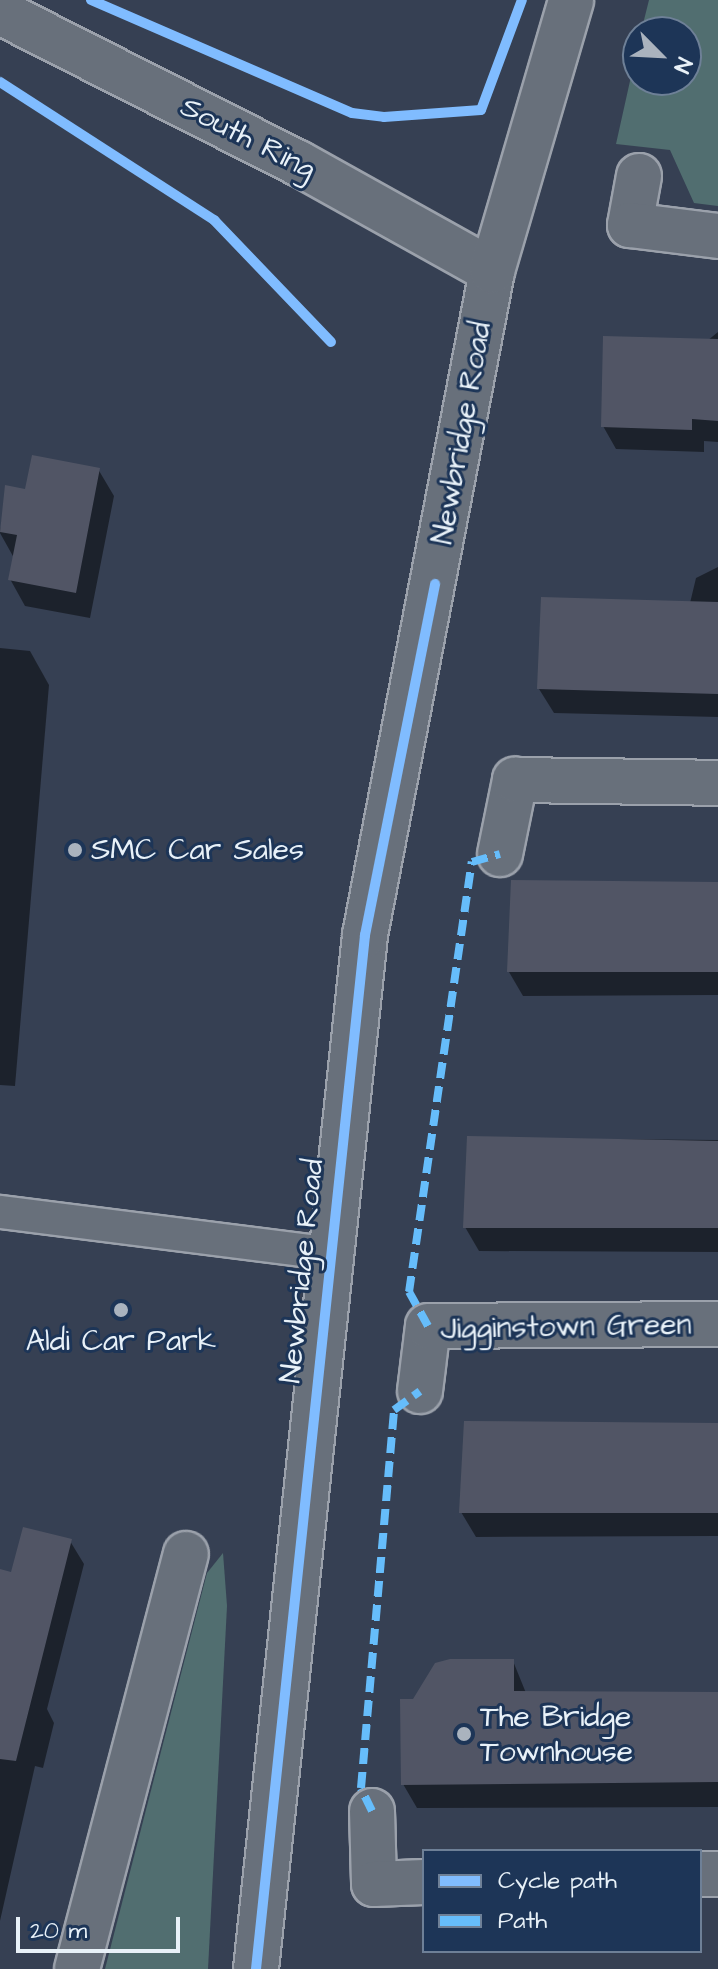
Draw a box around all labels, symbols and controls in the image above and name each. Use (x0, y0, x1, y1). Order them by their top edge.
north arrow (622, 16, 702, 96)
text: N (666, 53, 700, 78)
street label: South Ring (174, 89, 322, 187)
street label: Newbridge Road (425, 319, 499, 547)
place label: SMC Car Sales (91, 832, 304, 868)
marker: SMC Car Sales (66, 841, 84, 859)
street label: Newbridge Road (272, 1157, 332, 1385)
marker: Aldi Car Park (112, 1301, 130, 1319)
street label: Jigginstown Green (440, 1307, 692, 1347)
place label: Aldi Car Park (26, 1323, 216, 1359)
place label: The Bridge Townhouse (480, 1699, 633, 1770)
marker: The Bridge Townhouse (455, 1725, 473, 1743)
legend (422, 1849, 702, 1953)
text: Cycle path (498, 1864, 617, 1898)
scale bar (20, 1901, 184, 1951)
text: Path (498, 1904, 547, 1938)
text: 20 m (30, 1914, 87, 1948)

